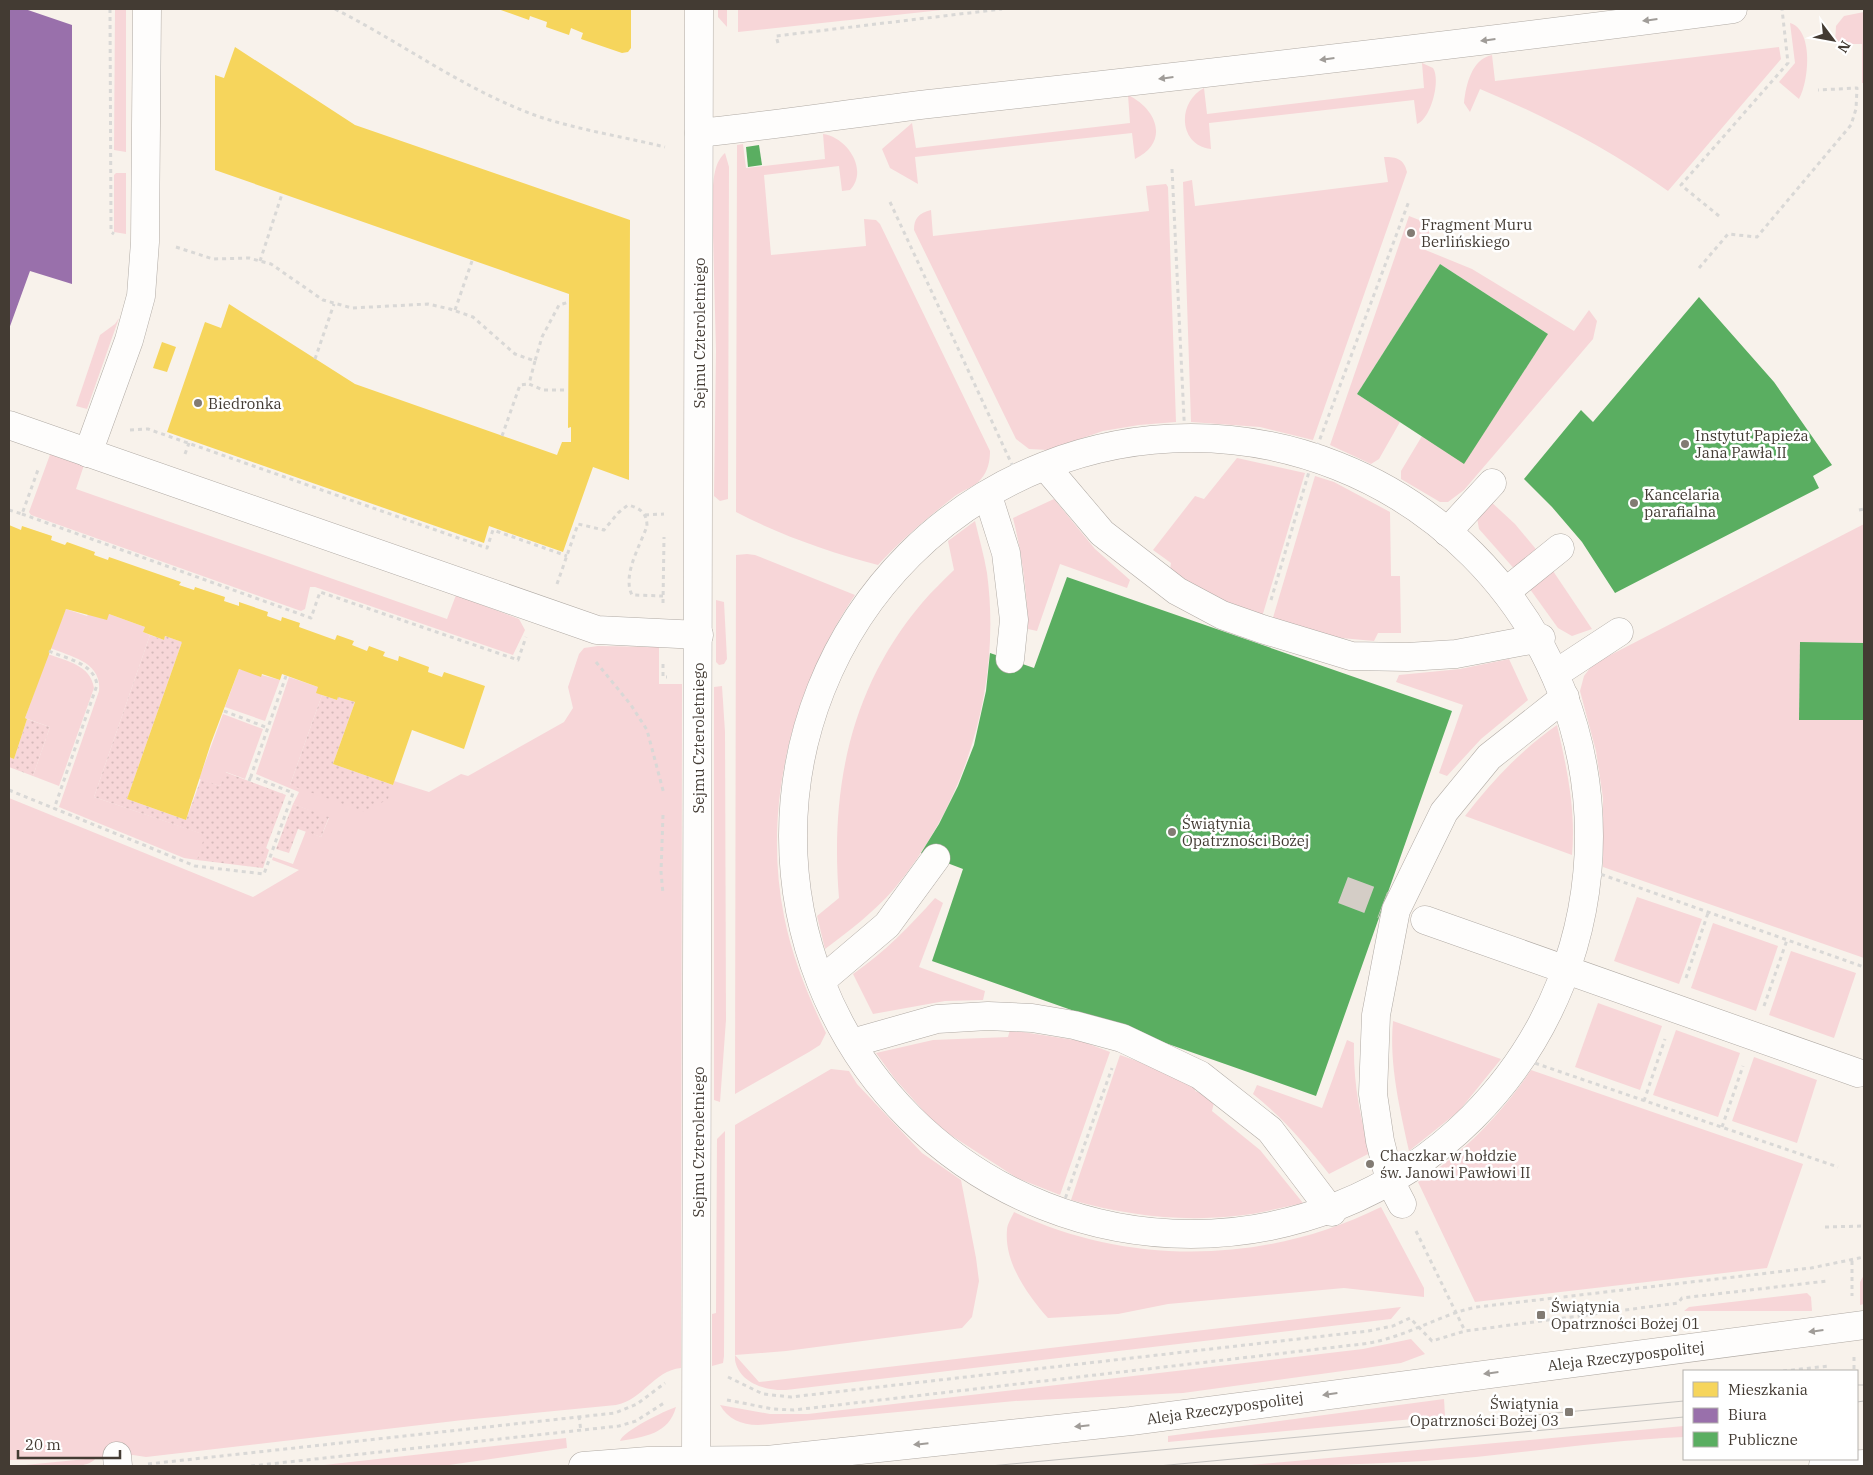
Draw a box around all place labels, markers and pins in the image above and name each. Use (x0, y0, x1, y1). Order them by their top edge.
place label: Fragment Muru Berlińskiego (1421, 215, 1532, 251)
marker: Fragment Muru Berlińskiego (1405, 227, 1417, 239)
place label: Biedronka (208, 394, 282, 413)
marker: Biedronka (192, 397, 204, 409)
place label: Instytut Papieża Jana Pawła II (1695, 426, 1809, 462)
marker: Instytut Papieża Jana Pawła II (1679, 438, 1691, 450)
place label: Kancelaria parafialna (1644, 485, 1720, 521)
marker: Kancelaria parafialna (1628, 497, 1640, 509)
place label: Świątynia Opatrzności Bożej (1182, 814, 1309, 850)
marker: Świątynia Opatrzności Bożej (1166, 826, 1178, 838)
place label: Chaczkar w hołdzie św. Janowi Pawłowi II (1380, 1146, 1530, 1182)
marker: Chaczkar w hołdzie św. Janowi Pawłowi II (1364, 1158, 1376, 1170)
place label: Świątynia Opatrzności Bożej 01 (1551, 1297, 1700, 1333)
marker: Świątynia Opatrzności Bożej 01 (1535, 1309, 1547, 1321)
place label: Świątynia Opatrzności Bożej 03 (1410, 1394, 1559, 1430)
marker: Świątynia Opatrzności Bożej 03 (1563, 1406, 1575, 1418)

